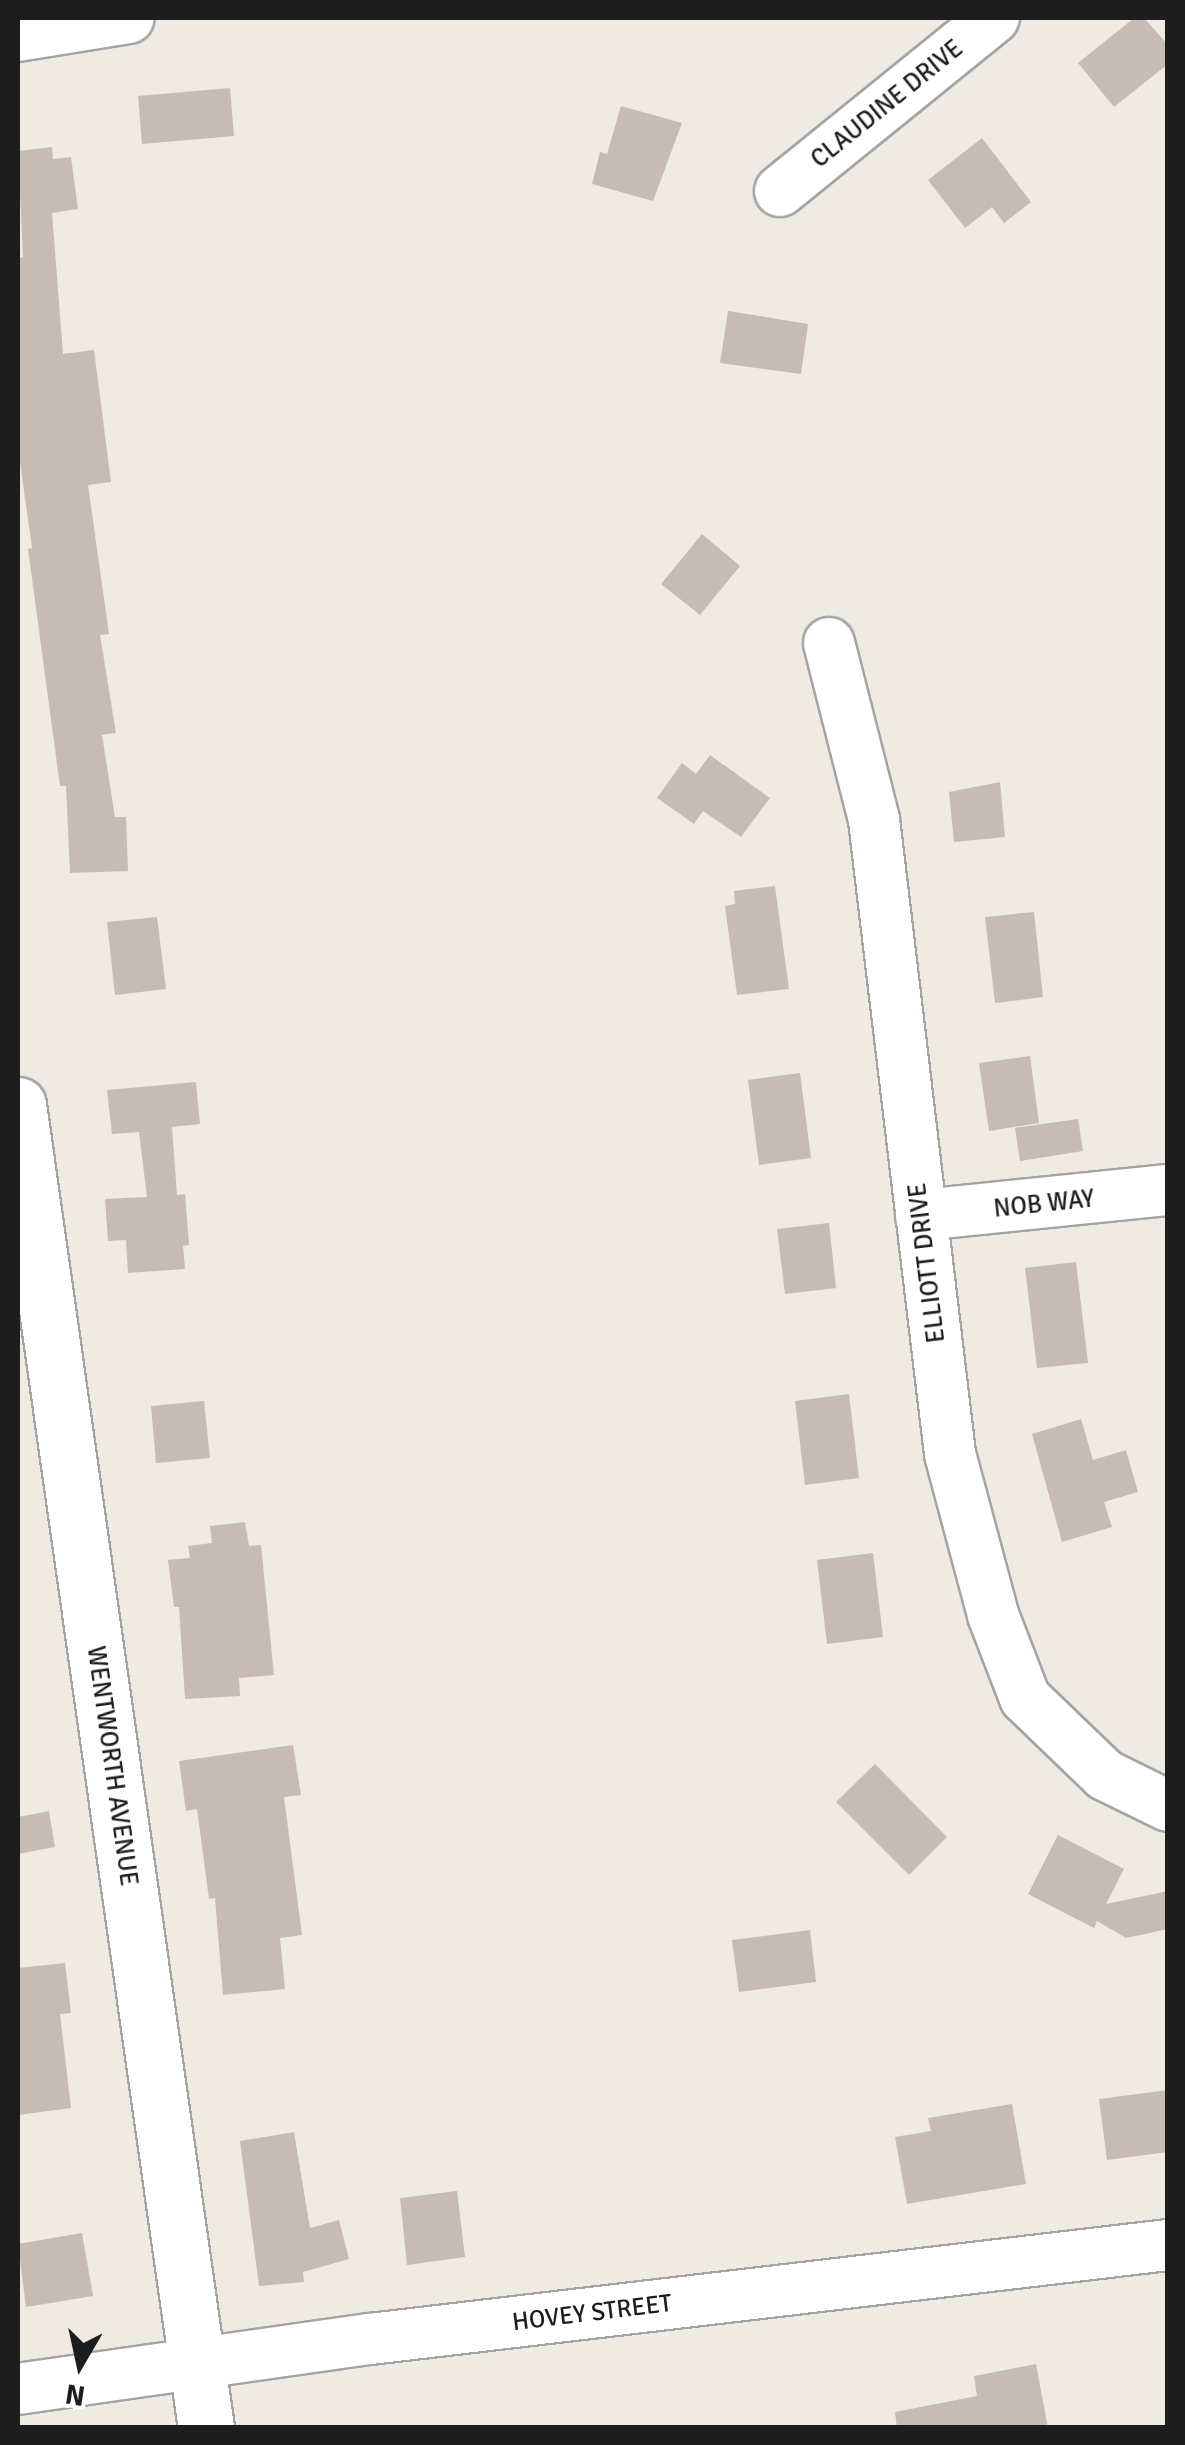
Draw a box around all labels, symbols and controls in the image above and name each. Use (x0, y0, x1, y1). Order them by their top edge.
street label: CLAUDINE DRIVE (805, 34, 969, 174)
street label: ELLIOTT DRIVE (902, 1181, 952, 1345)
street label: NOB WAY (992, 1184, 1096, 1224)
street label: WENTWORTH AVENUE (80, 1644, 144, 1888)
street label: HOVEY STREET (510, 2288, 674, 2338)
north arrow (30, 2315, 130, 2415)
text: N (63, 2376, 88, 2413)

